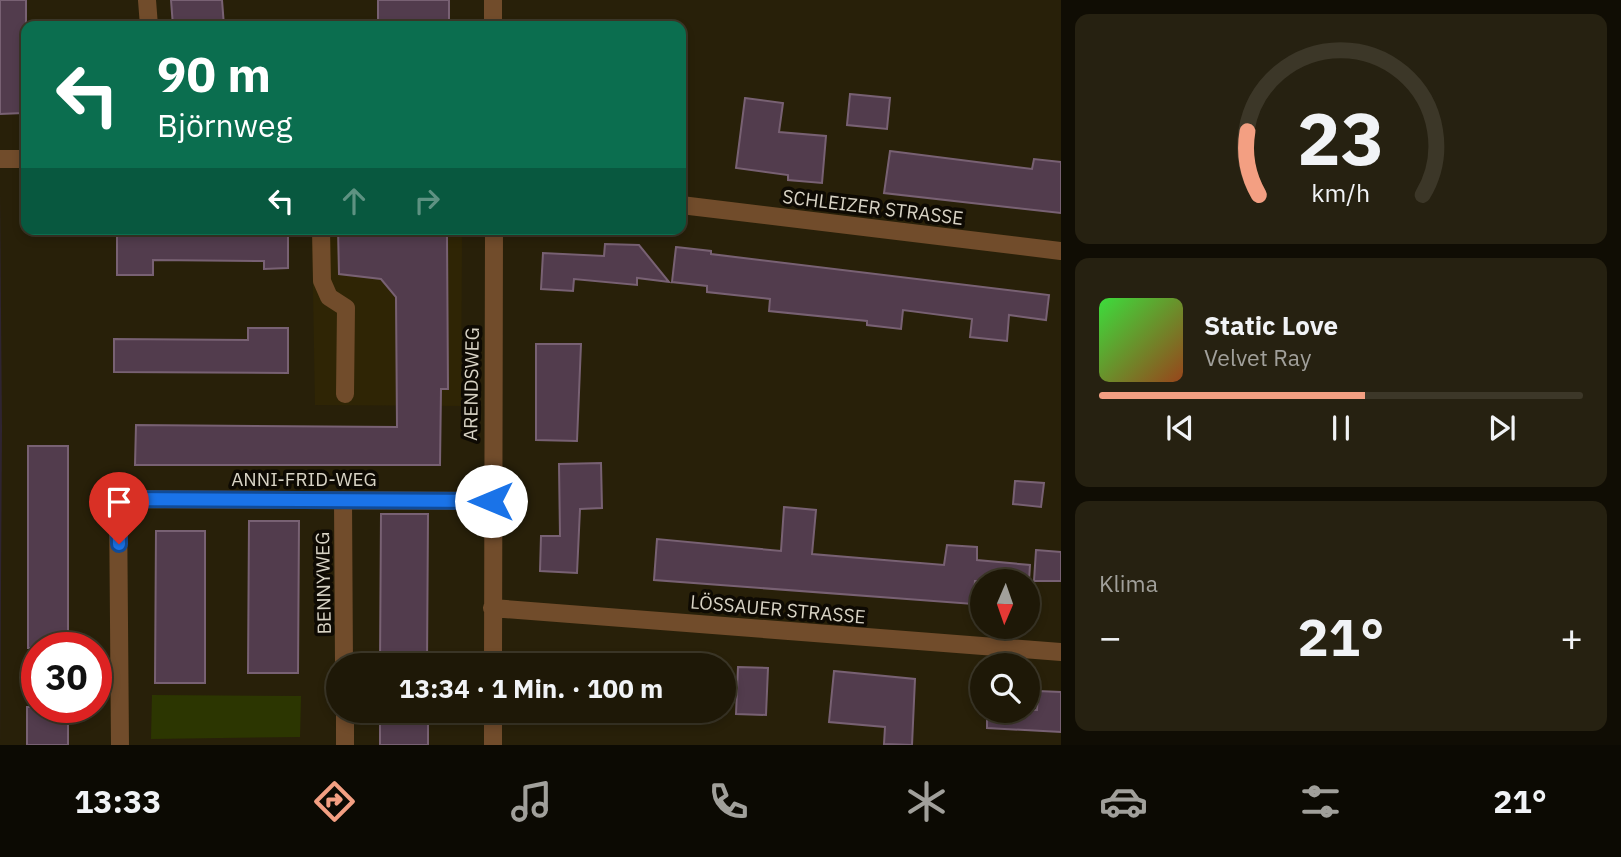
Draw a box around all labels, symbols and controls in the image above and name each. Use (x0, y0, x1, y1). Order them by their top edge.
text: 90 m (157, 42, 271, 105)
icon: left (42, 49, 133, 140)
text: 23 (1297, 90, 1385, 185)
text: Björnweg (157, 104, 292, 146)
text: km/h (1312, 176, 1370, 209)
icon: left (262, 182, 300, 220)
icon: ahead (335, 182, 373, 220)
icon: right (408, 182, 446, 220)
street label: SCHLEIZER STRASSE (781, 184, 965, 230)
text: Static Love (1204, 308, 1338, 342)
street label: ARENDSWEG (458, 327, 484, 441)
text: Velvet Ray (1204, 342, 1311, 372)
icon: previous (1161, 409, 1199, 447)
icon: pause (1322, 409, 1360, 447)
icon: next (1483, 409, 1521, 447)
position arrow (454, 464, 528, 538)
street label: ANNI-FRID-WEG (231, 467, 377, 491)
pin (89, 472, 149, 544)
icon: arrive (100, 483, 138, 521)
street label: BENNYWEG (310, 531, 336, 635)
text: Klima (1099, 568, 1158, 598)
north arrow (970, 569, 1040, 639)
map controls (970, 569, 1040, 723)
street label: LÖSSAUER STRASSE (689, 589, 867, 629)
text: 21° (1298, 603, 1384, 670)
text: − (1099, 612, 1122, 661)
text: + (1560, 612, 1583, 661)
speed limit sign: 30 (21, 632, 112, 723)
button: search (970, 653, 1040, 723)
text: 13:34 · 1 Min. · 100 m (399, 671, 663, 705)
icon: directions (310, 777, 359, 826)
icon: music (507, 777, 556, 826)
icon: phone (704, 777, 753, 826)
icon: climate (902, 777, 951, 826)
icon: car (1099, 777, 1148, 826)
icon: filters (1296, 777, 1345, 826)
text: 13:33 (74, 780, 162, 822)
text: 21° (1493, 780, 1547, 822)

